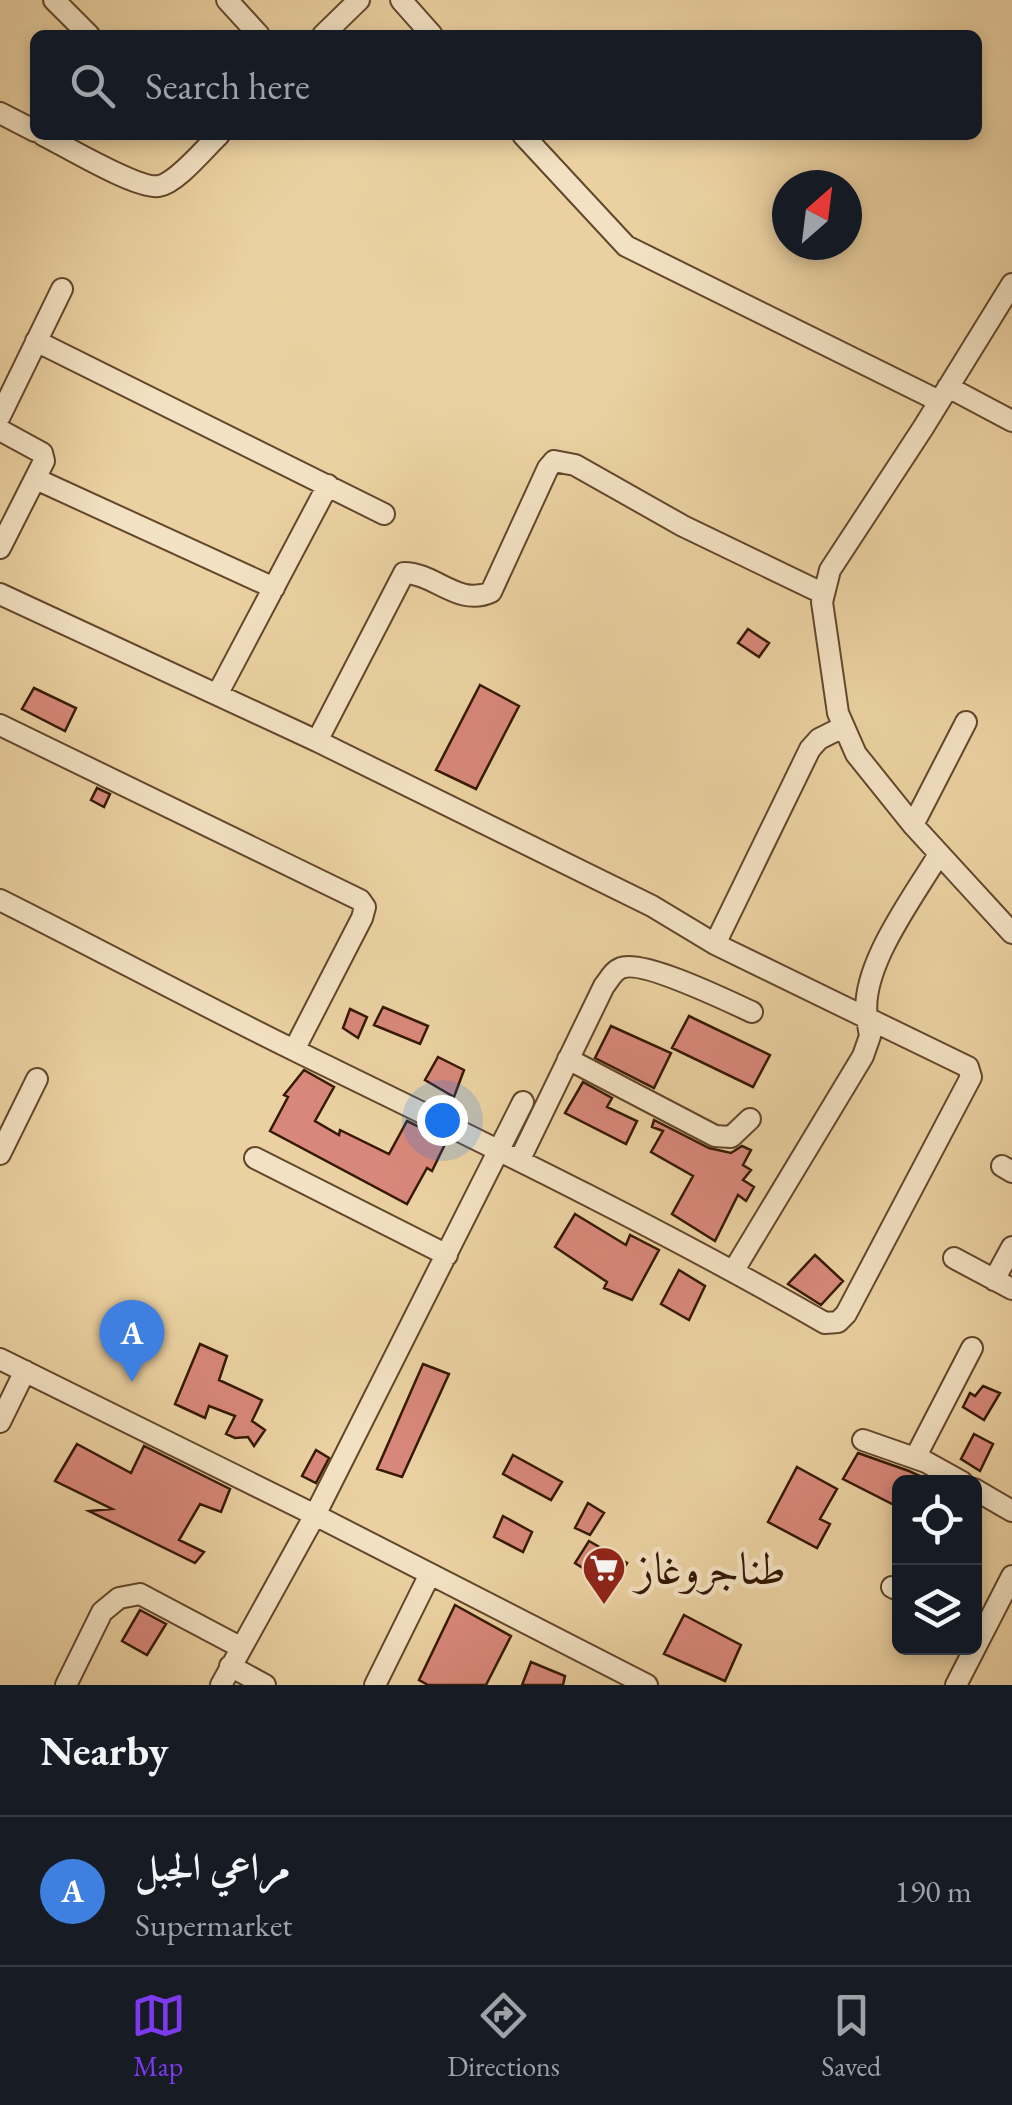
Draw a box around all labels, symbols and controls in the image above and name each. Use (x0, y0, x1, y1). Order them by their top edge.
search box (30, 30, 982, 140)
icon: search (65, 58, 120, 113)
text: Search here (145, 61, 310, 110)
north arrow (772, 170, 862, 260)
your location (417, 1095, 468, 1146)
pin: A (100, 1300, 164, 1382)
map controls (892, 1475, 982, 1655)
button: locate (892, 1475, 982, 1565)
place label: طناجروغاز (632, 1539, 786, 1597)
supermarket icon: طناجروغاز (581, 1545, 627, 1606)
button: layers (892, 1565, 982, 1655)
text: Nearby (40, 1723, 169, 1778)
text: مراعي الجبل (135, 1842, 290, 1891)
text: A (61, 1870, 84, 1912)
text: 190 m (895, 1870, 972, 1912)
text: Supermarket (135, 1904, 292, 1946)
tab: Map (131, 1988, 186, 2084)
tab: Directions (447, 1988, 560, 2084)
tab: Saved (821, 1988, 881, 2084)

